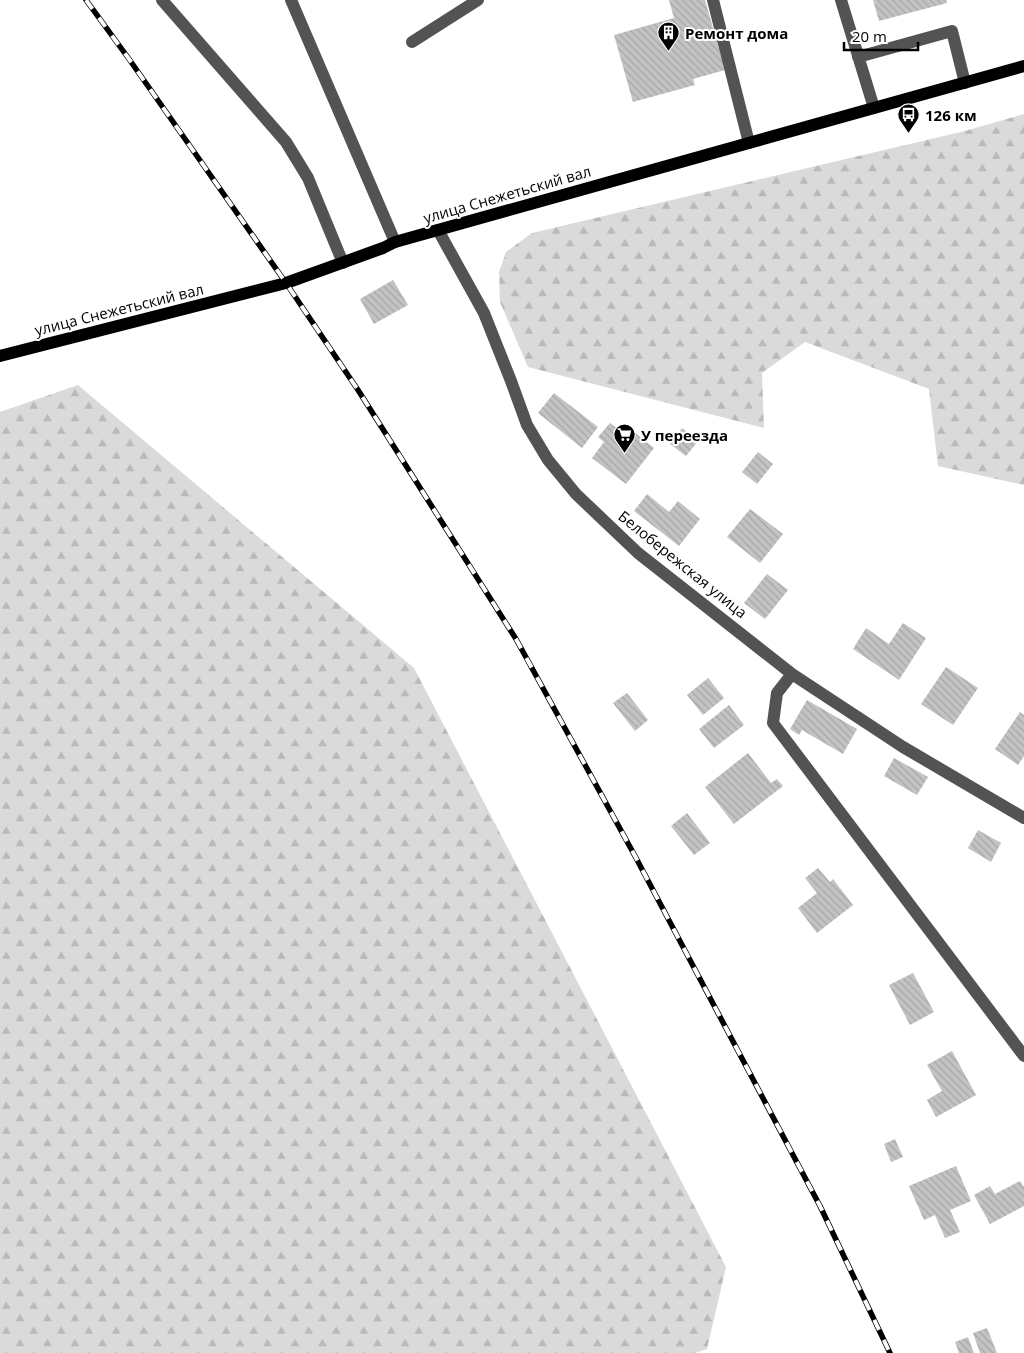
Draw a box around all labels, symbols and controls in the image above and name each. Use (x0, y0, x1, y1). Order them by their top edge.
scale bar (844, 20, 918, 52)
building icon: Ремонт дома (657, 21, 681, 52)
place label: Ремонт дома (685, 23, 788, 43)
text: 20 m (852, 26, 887, 46)
bus stop icon: 126 км (897, 103, 921, 134)
place label: 126 км (925, 105, 977, 125)
street label: улица Снежетьский вал (421, 160, 593, 228)
street label: улица Снежетьский вал (32, 278, 206, 340)
supermarket icon: У переезда (613, 423, 637, 454)
place label: У переезда (641, 425, 728, 445)
street label: Белобережская улица (615, 506, 751, 622)

